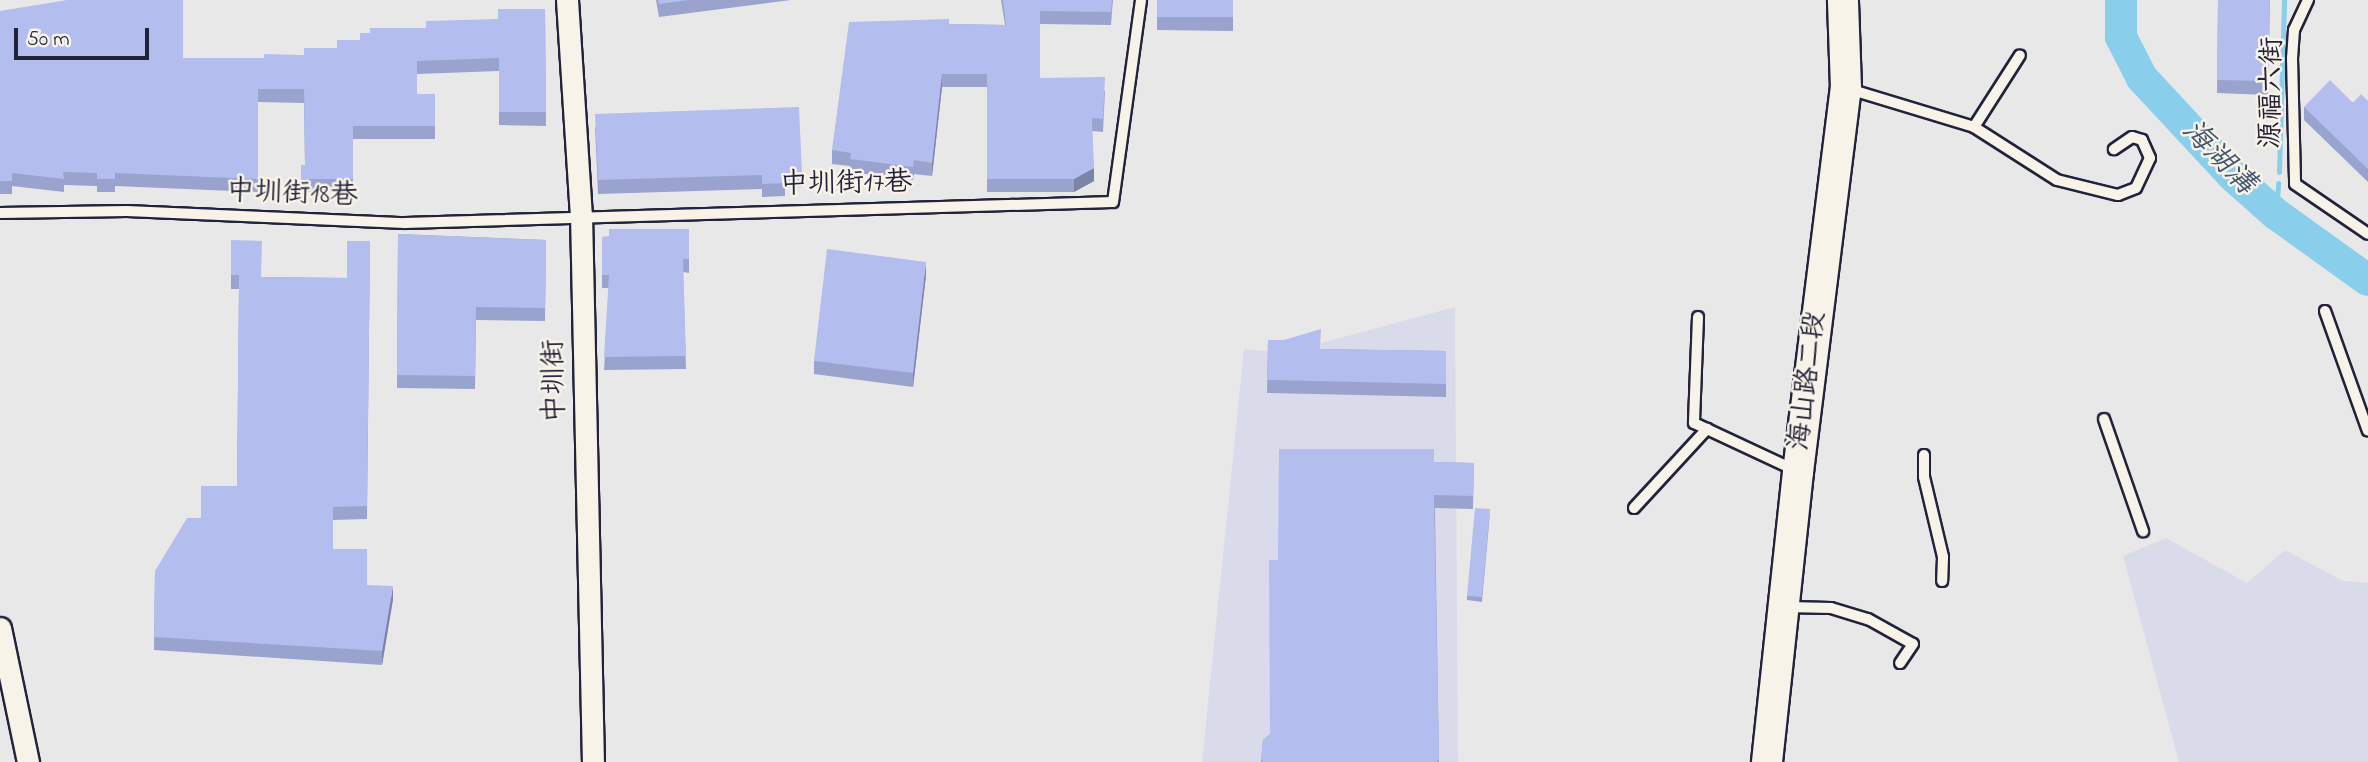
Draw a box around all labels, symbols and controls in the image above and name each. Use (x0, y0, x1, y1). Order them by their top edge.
scale bar (18, 14, 152, 58)
text: 50 m (27, 25, 70, 55)
street label: 源福六街 (2255, 37, 2291, 149)
water label: 海湖溝 (2173, 113, 2263, 203)
street label: 中圳街17巷 (779, 167, 913, 203)
street label: 中圳街18巷 (226, 176, 358, 214)
street label: 海山路二段 (1784, 309, 1834, 453)
street label: 中圳街 (538, 339, 574, 423)

